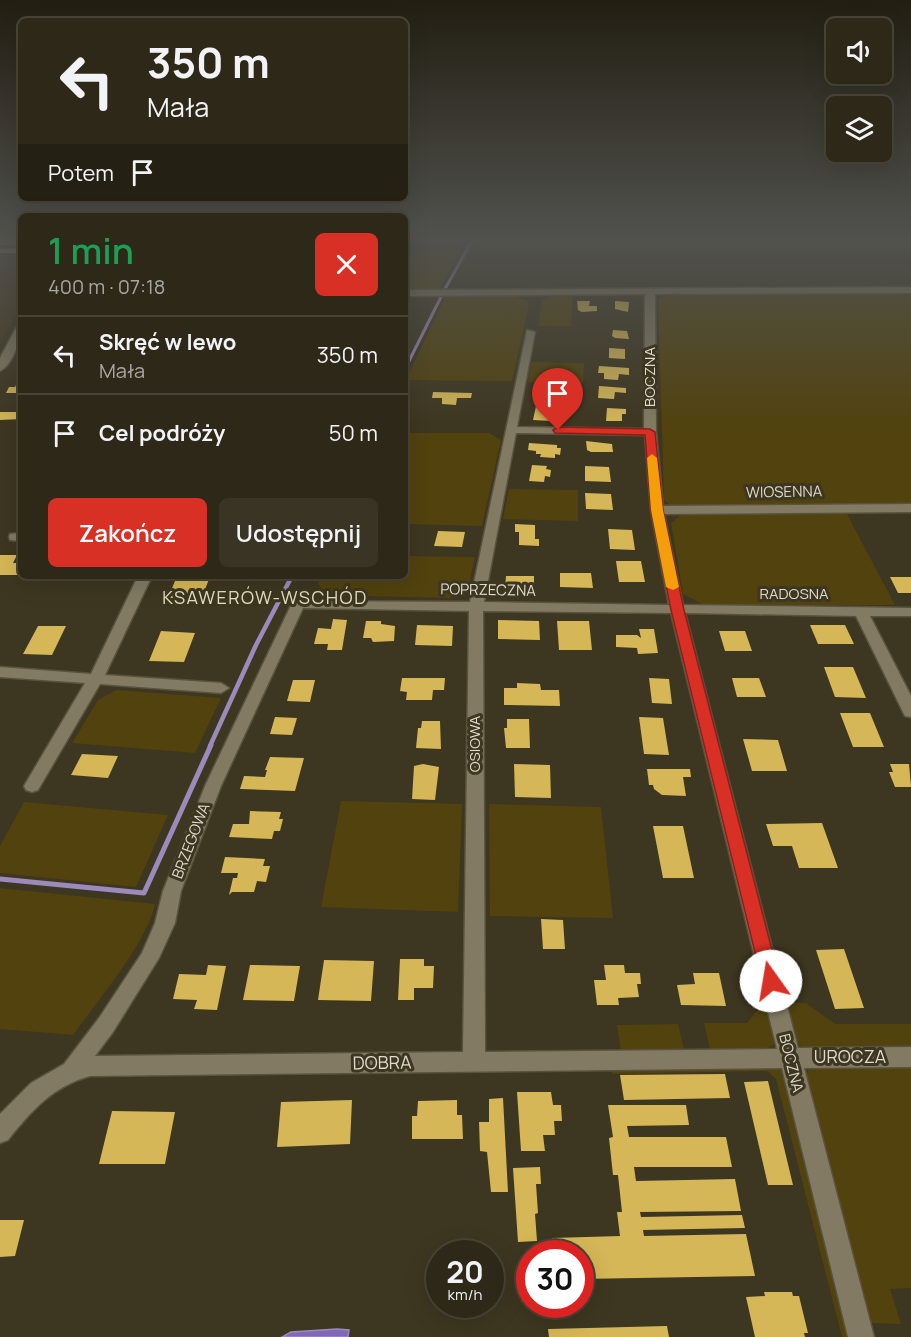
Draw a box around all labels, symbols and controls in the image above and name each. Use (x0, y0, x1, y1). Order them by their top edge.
map controls (826, 18, 892, 162)
button: sound (826, 18, 892, 84)
text: 350 m (147, 33, 270, 91)
icon: left (48, 42, 126, 120)
text: Mała (147, 88, 209, 125)
button: layers (826, 96, 892, 162)
icon: arrive (126, 156, 159, 189)
text: Potem (48, 158, 114, 188)
text: 1 min (48, 226, 134, 275)
button: close (315, 233, 378, 296)
text: 400 m · 07:18 (48, 273, 165, 300)
text: Skręć w lewo (99, 327, 236, 357)
icon: left (48, 339, 81, 372)
text: 350 m (317, 340, 378, 370)
street label: BOCZNA (639, 347, 660, 407)
text: Mała (99, 357, 145, 384)
pin (532, 368, 583, 430)
icon: arrive (541, 377, 574, 410)
icon: arrive (48, 417, 81, 450)
text: Cel podróży (99, 418, 225, 448)
text: 50 m (329, 418, 378, 448)
street label: WIOSENNA (746, 480, 823, 503)
button: Zakończ (48, 498, 207, 567)
button: Udostępnij (219, 498, 378, 567)
street label: POPRZECZNA (440, 578, 536, 601)
street label: RADOSNA (760, 583, 829, 604)
district label: KSAWERÓW-WSCHÓD (162, 585, 368, 609)
street label: OSIOWA (464, 715, 485, 772)
street label: BRZEGOWA (166, 800, 215, 882)
position arrow (739, 949, 803, 1013)
street label: BOCZNA (774, 1031, 809, 1095)
street label: UROCZA (814, 1044, 887, 1068)
street label: DOBRA (352, 1049, 412, 1075)
speed limit sign: 30 (516, 1240, 594, 1318)
text: 20 (446, 1251, 484, 1292)
text: km/h (448, 1284, 482, 1305)

